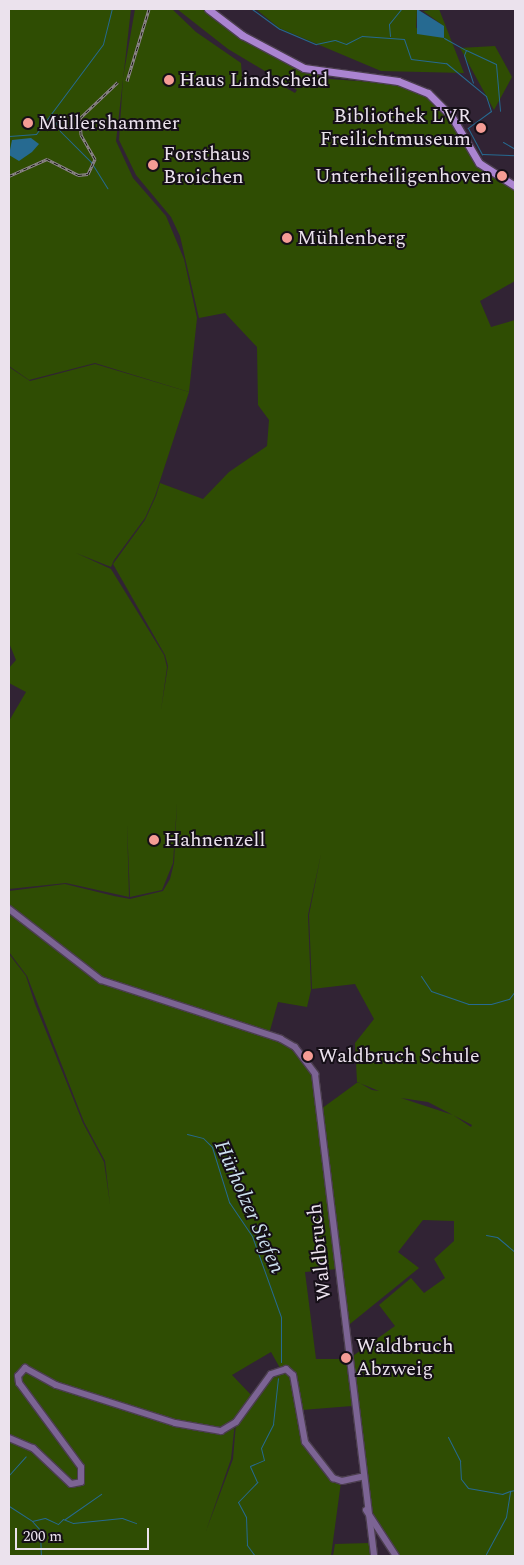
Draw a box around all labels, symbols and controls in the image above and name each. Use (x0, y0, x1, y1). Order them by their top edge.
place label: Haus Lindscheid (179, 68, 329, 92)
marker: Haus Lindscheid (163, 74, 175, 86)
place label: Bibliothek LVR Freilichtmuseum (320, 104, 471, 151)
place label: Müllershammer (38, 111, 180, 135)
marker: Müllershammer (22, 117, 34, 129)
marker: Bibliothek LVR Freilichtmuseum (475, 122, 487, 134)
place label: Forsthaus Broichen (163, 142, 250, 189)
marker: Forsthaus Broichen (147, 159, 159, 171)
place label: Unterheiligenhoven (315, 164, 492, 188)
marker: Unterheiligenhoven (496, 170, 508, 182)
place label: Mühlenberg (297, 226, 406, 250)
marker: Mühlenberg (281, 232, 293, 244)
place label: Hahnenzell (164, 828, 265, 852)
marker: Hahnenzell (148, 834, 160, 846)
place label: Waldbruch Schule (318, 1044, 480, 1068)
marker: Waldbruch Schule (302, 1050, 314, 1062)
water label: Hürholzer Siefen (208, 1137, 290, 1277)
street label: Waldbruch (303, 1202, 337, 1302)
place label: Waldbruch Abzweig (356, 1334, 454, 1381)
marker: Waldbruch Abzweig (340, 1352, 352, 1364)
scale bar (18, 1518, 151, 1550)
text: 200 m (23, 1525, 62, 1548)

